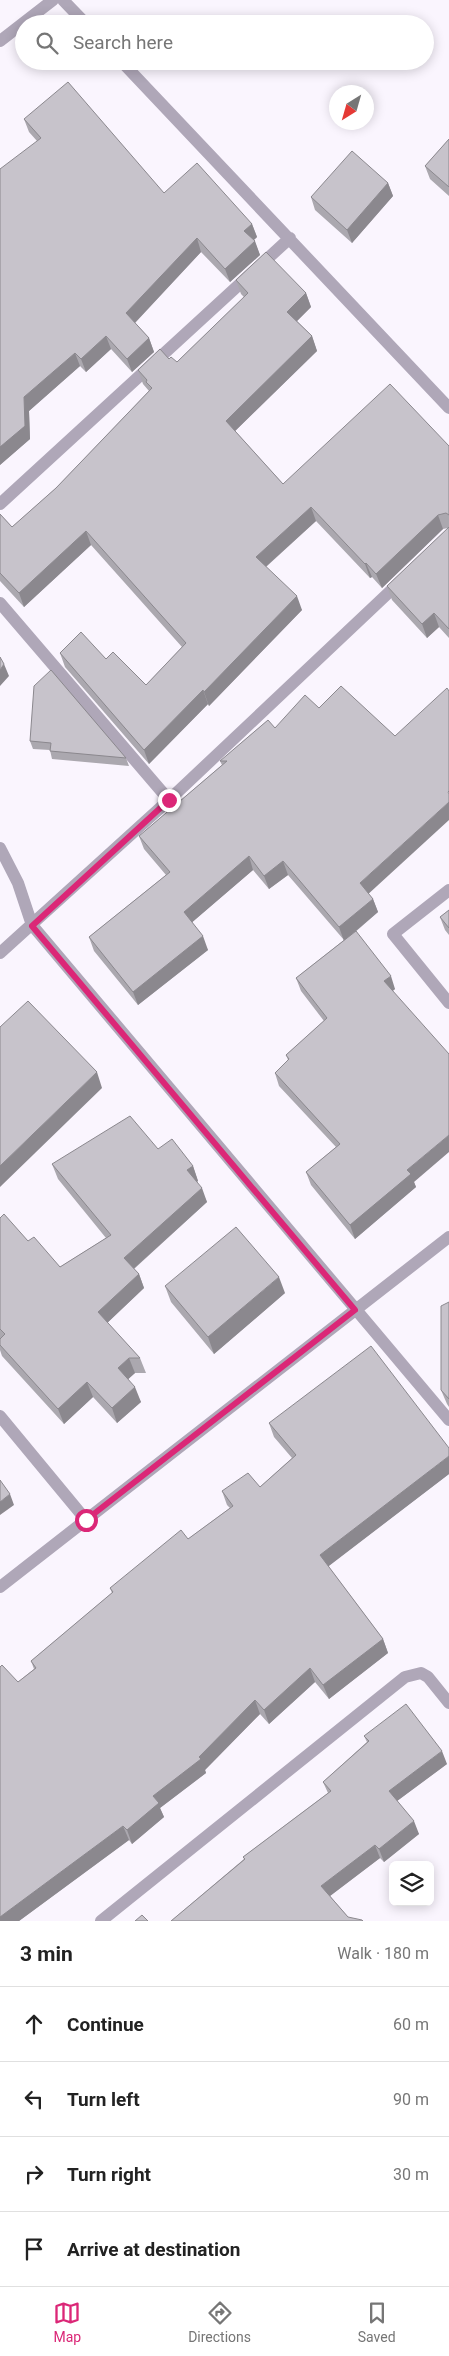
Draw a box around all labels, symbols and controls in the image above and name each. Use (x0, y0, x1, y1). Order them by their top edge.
search box (15, 15, 434, 70)
icon: search (33, 29, 61, 57)
text: Search here (73, 31, 173, 54)
north arrow (329, 85, 374, 130)
route end (158, 789, 181, 812)
route start (75, 1509, 98, 1532)
map controls (389, 1861, 434, 1906)
button: layers (389, 1861, 434, 1906)
text: 3 min (20, 1942, 73, 1966)
text: Walk · 180 m (337, 1944, 429, 1963)
icon: ahead (20, 2010, 48, 2038)
text: Continue (67, 2013, 144, 2036)
text: 60 m (393, 2015, 429, 2034)
icon: left (20, 2085, 48, 2113)
text: Turn left (67, 2088, 140, 2111)
text: 90 m (393, 2090, 429, 2109)
icon: right (20, 2160, 48, 2188)
text: Turn right (67, 2163, 151, 2186)
text: 30 m (393, 2165, 429, 2184)
icon: arrive (20, 2235, 48, 2263)
text: Arrive at destination (67, 2238, 240, 2261)
tab: Map (53, 2299, 81, 2345)
tab: Directions (188, 2299, 251, 2345)
tab: Saved (358, 2299, 396, 2345)

